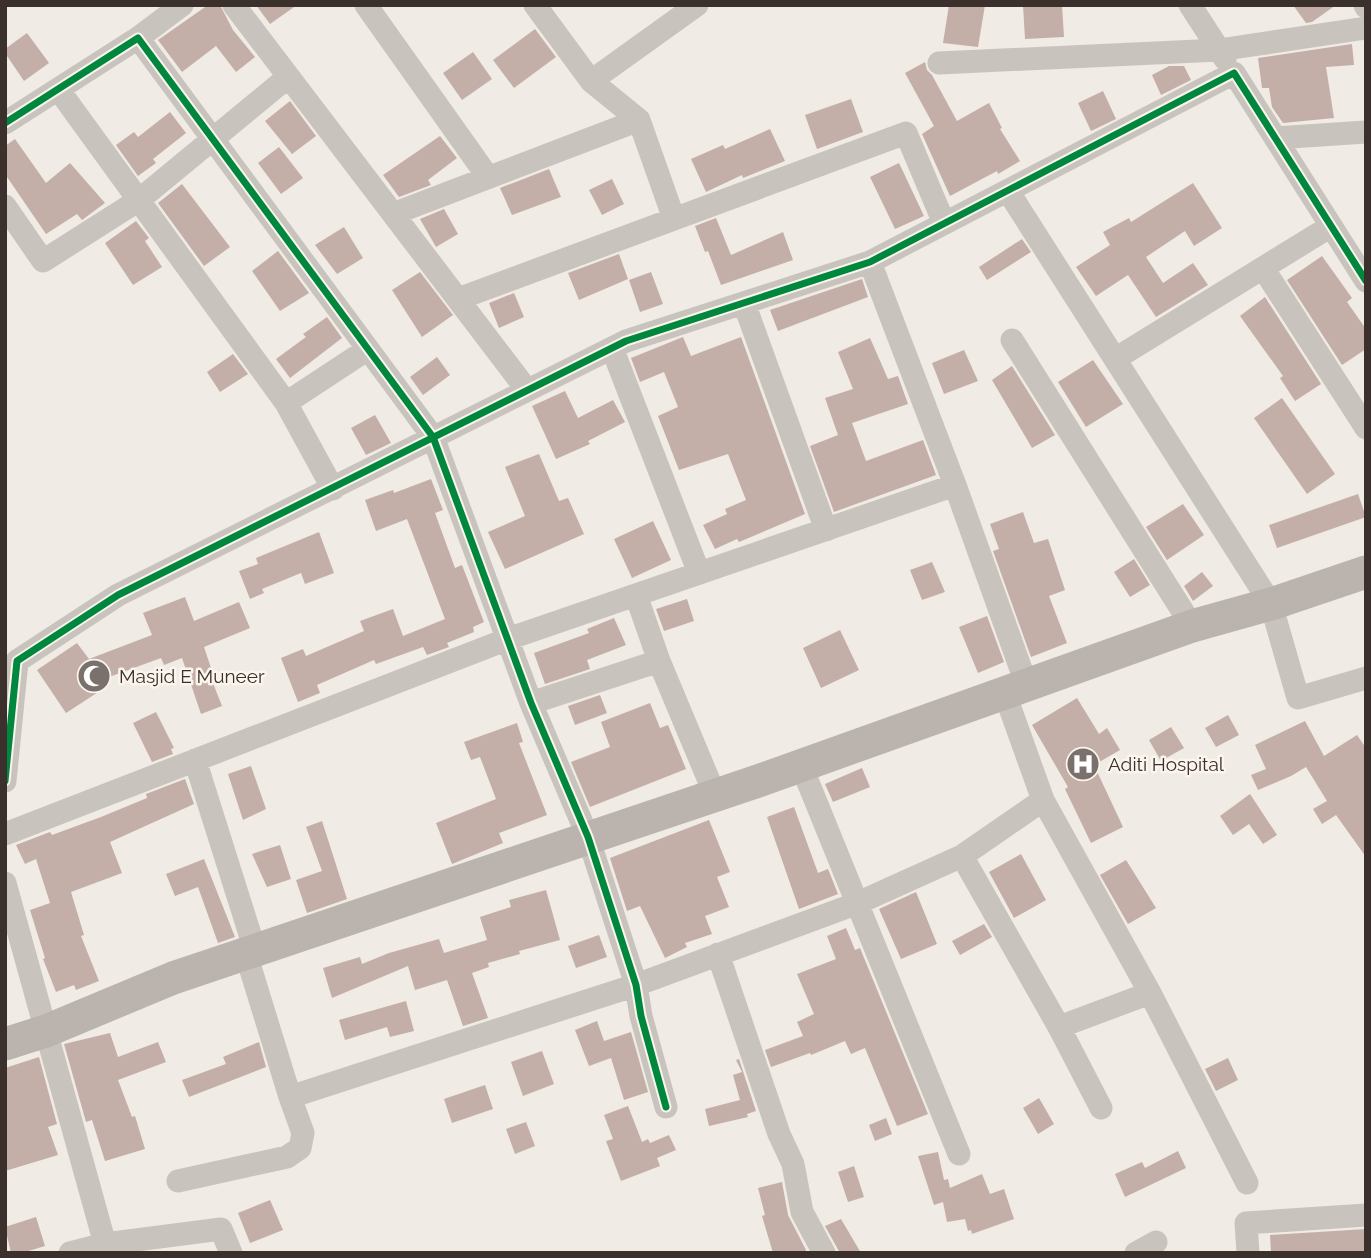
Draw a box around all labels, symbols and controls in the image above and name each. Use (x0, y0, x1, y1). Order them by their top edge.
mosque icon: Masjid E Muneer (75, 657, 113, 695)
place label: Masjid E Muneer (119, 665, 265, 687)
hospital icon: Aditi Hospital (1064, 745, 1102, 783)
place label: Aditi Hospital (1108, 753, 1225, 775)

